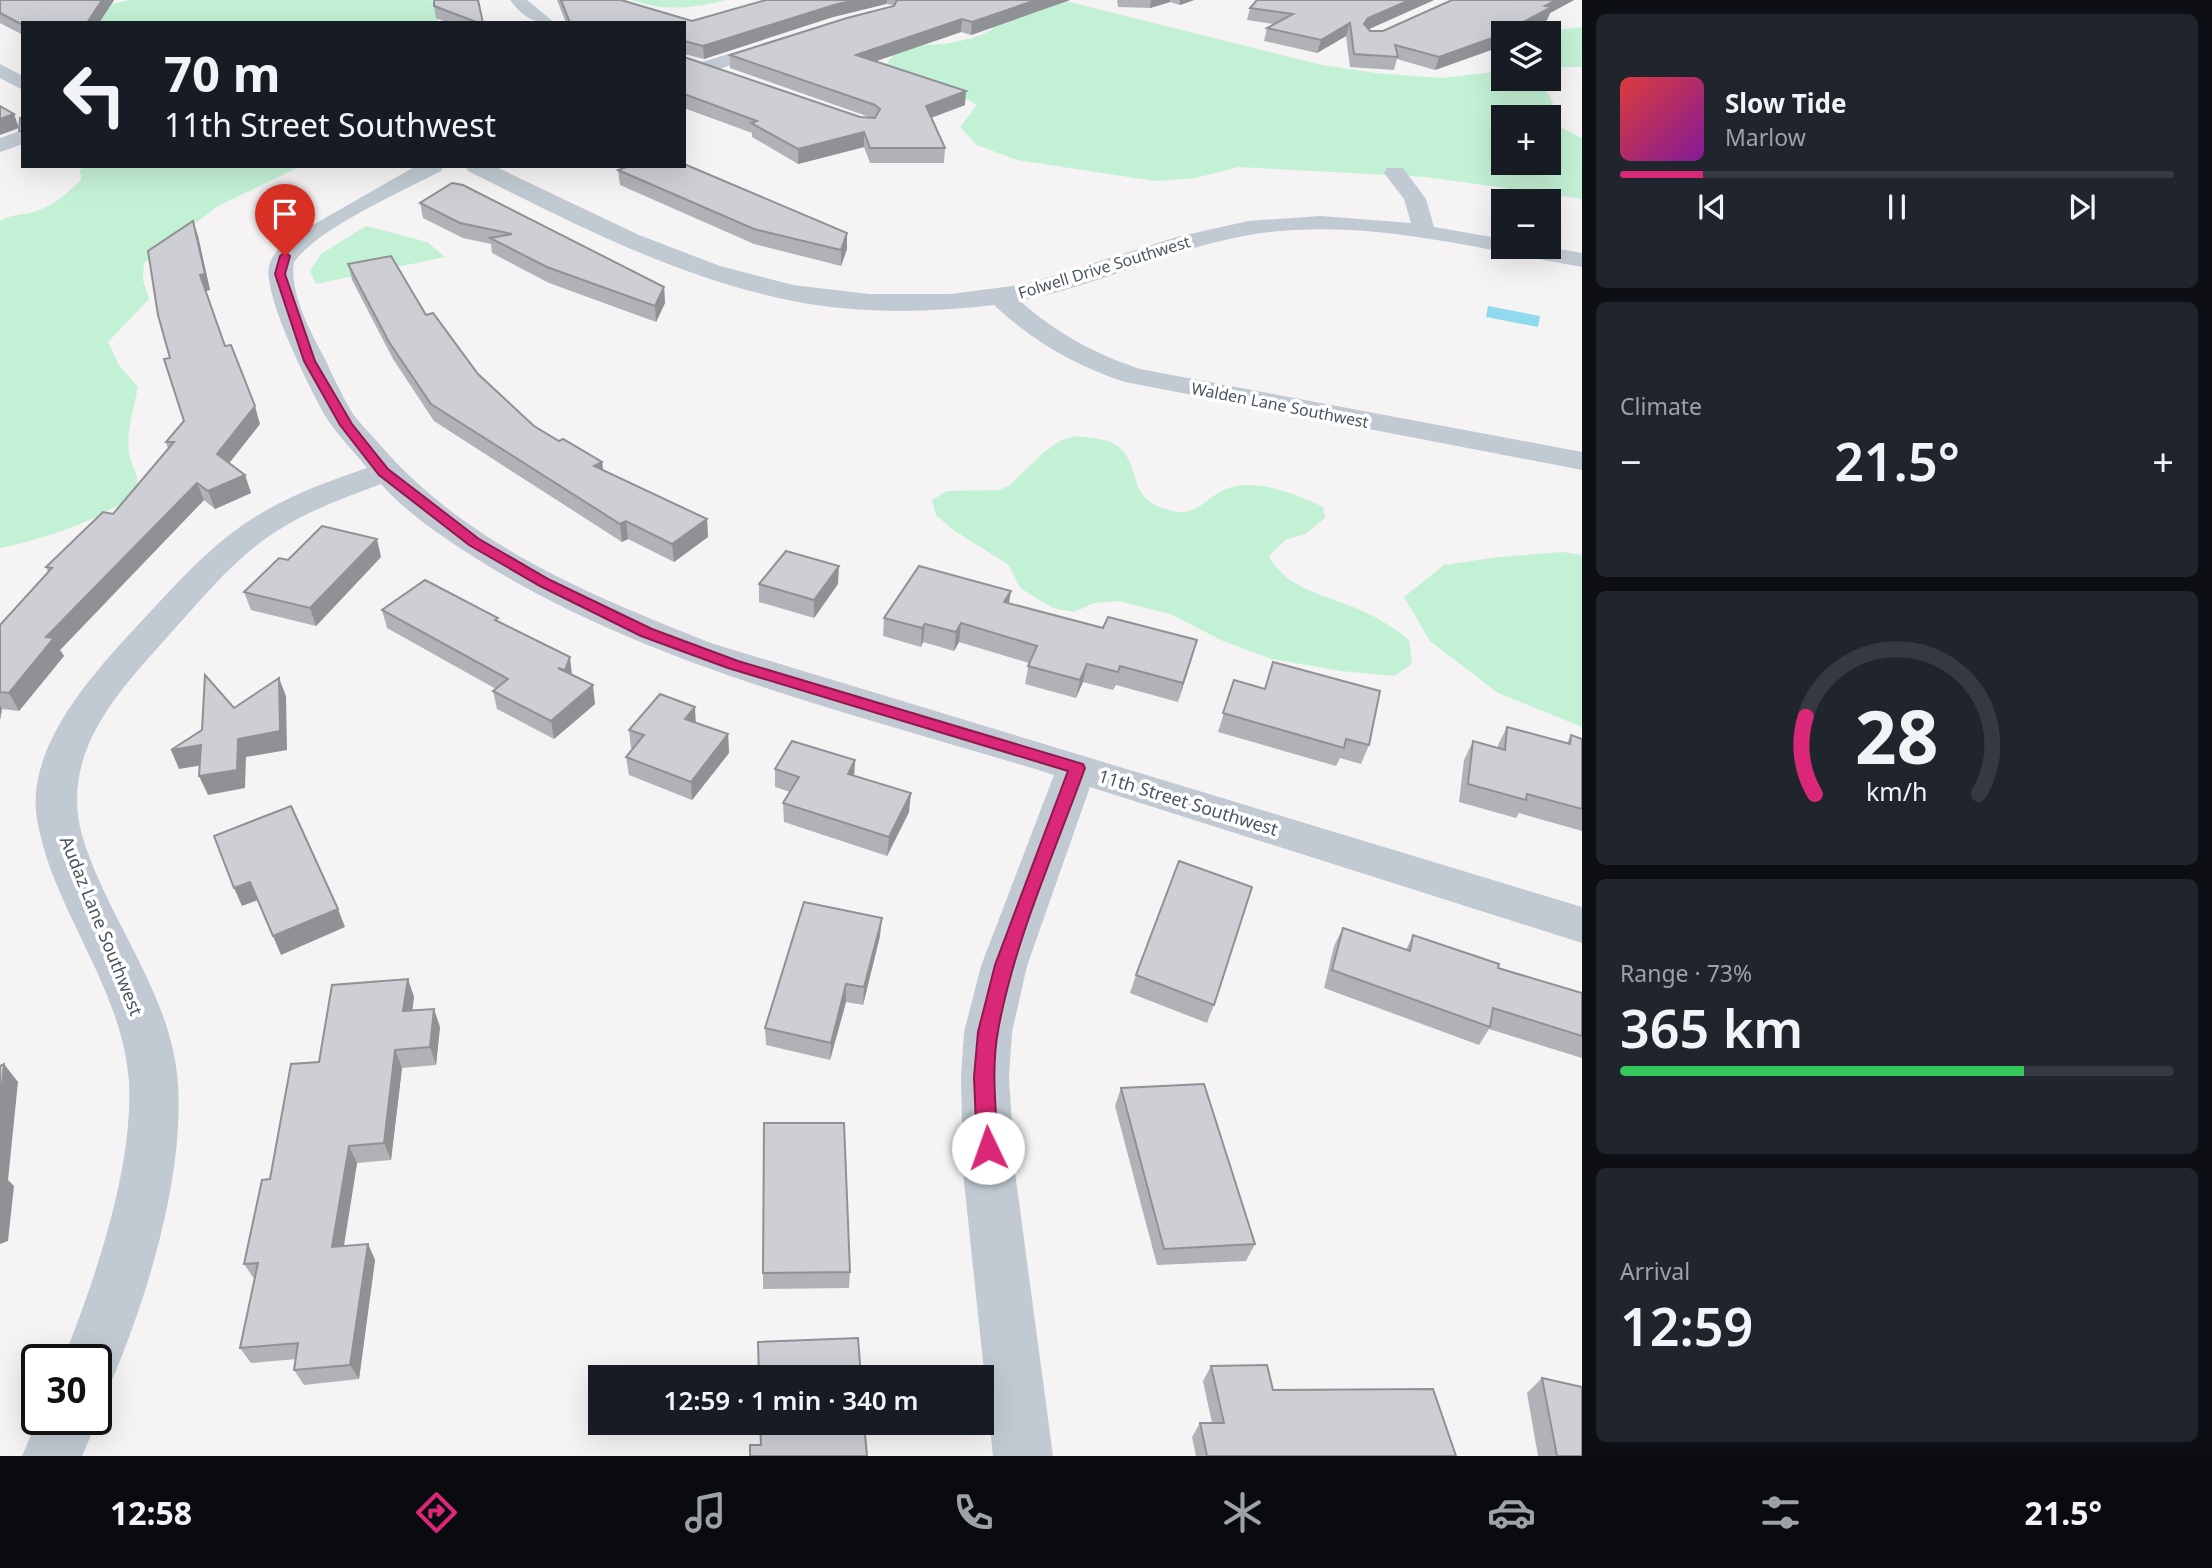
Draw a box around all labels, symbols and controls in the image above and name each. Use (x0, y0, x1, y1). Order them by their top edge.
map controls (1491, 21, 1561, 259)
button: layers (1491, 21, 1561, 91)
text: 70 m (164, 40, 281, 106)
icon: left (49, 49, 140, 140)
text: Slow Tide (1725, 85, 1847, 121)
text: 11th Street Southwest (164, 103, 496, 146)
button: + (1491, 105, 1561, 175)
text: Marlow (1725, 121, 1806, 153)
pin (255, 184, 315, 256)
icon: previous (1693, 188, 1731, 226)
icon: pause (1878, 188, 1916, 226)
icon: next (2063, 188, 2101, 226)
button: − (1491, 189, 1561, 259)
icon: arrive (266, 195, 304, 233)
street label: Folwell Drive Southwest (1015, 230, 1193, 304)
street label: Walden Lane Southwest (1190, 377, 1371, 433)
text: Climate (1620, 390, 1702, 422)
text: 21.5° (1834, 425, 1960, 496)
text: − (1620, 435, 1642, 487)
text: + (2152, 435, 2174, 487)
text: 28 (1855, 686, 1939, 785)
street label: 11th Street Southwest (1095, 763, 1282, 841)
text: km/h (1866, 774, 1928, 808)
street label: Audaz Lane Southwest (55, 832, 149, 1019)
text: Range · 73% (1620, 957, 1752, 989)
text: 365 km (1620, 992, 1803, 1063)
position arrow (951, 1111, 1025, 1185)
text: Arrival (1620, 1255, 1690, 1287)
text: 12:59 (1620, 1290, 1753, 1361)
speed limit sign: 30 (21, 1344, 112, 1435)
text: 12:59 · 1 min · 340 m (664, 1382, 918, 1418)
icon: directions (412, 1488, 461, 1537)
icon: music (681, 1488, 730, 1537)
icon: phone (949, 1488, 998, 1537)
icon: climate (1218, 1488, 1267, 1537)
icon: car (1487, 1488, 1536, 1537)
icon: filters (1756, 1488, 1805, 1537)
text: 12:58 (110, 1491, 192, 1534)
text: 21.5° (2025, 1491, 2102, 1534)

